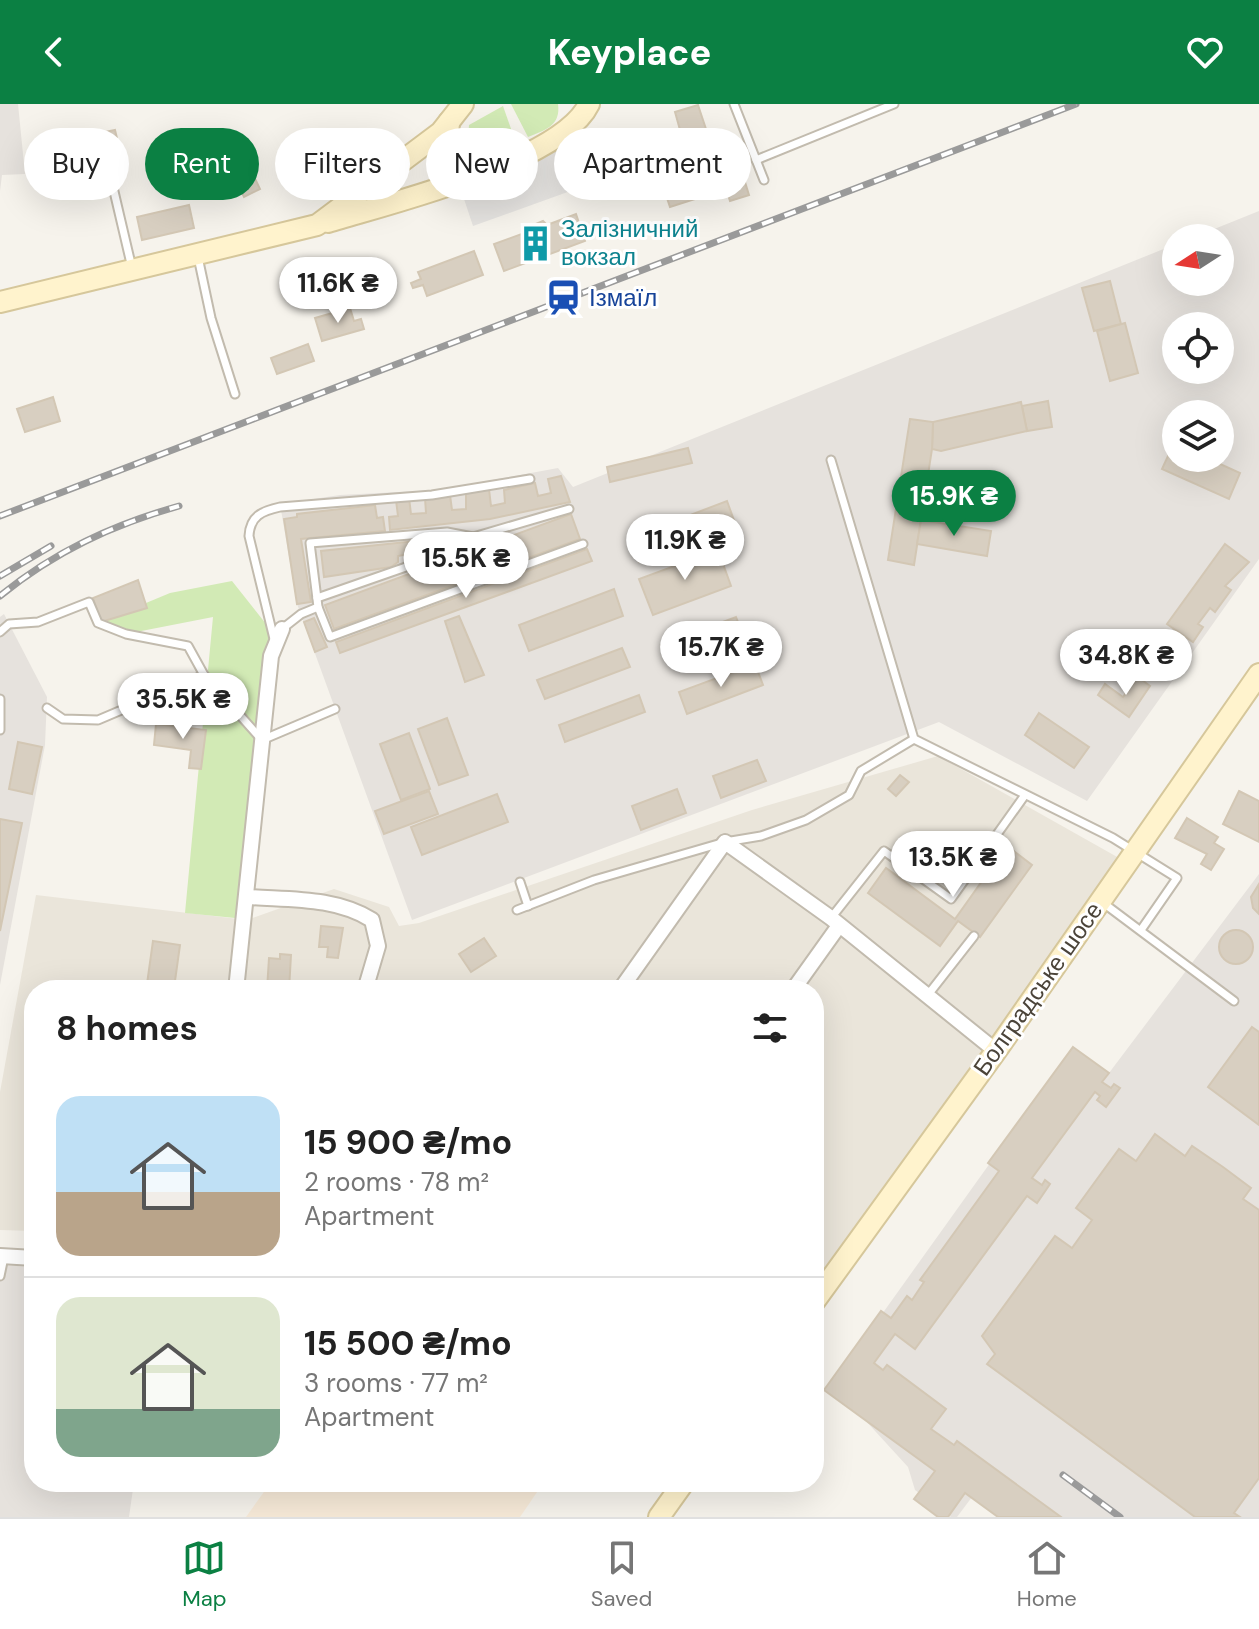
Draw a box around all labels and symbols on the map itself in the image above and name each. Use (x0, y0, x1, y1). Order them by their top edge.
place label: Залізничний вокзал (561, 213, 698, 272)
building icon: Залізничний вокзал (516, 224, 554, 262)
north arrow (1162, 224, 1234, 296)
pin: 11.6K ₴ (264, 257, 412, 325)
station icon: Ізмаїл (544, 279, 582, 317)
place label: Ізмаїл (589, 282, 657, 313)
pin: 15.9K ₴ (880, 470, 1028, 538)
pin: 11.9K ₴ (611, 514, 759, 582)
pin: 15.5K ₴ (392, 532, 540, 600)
pin: 15.7K ₴ (647, 621, 795, 689)
pin: 34.8K ₴ (1052, 629, 1200, 697)
pin: 35.5K ₴ (109, 673, 257, 741)
pin: 13.5K ₴ (879, 831, 1027, 899)
street label: Болградське шосе (966, 896, 1109, 1082)

